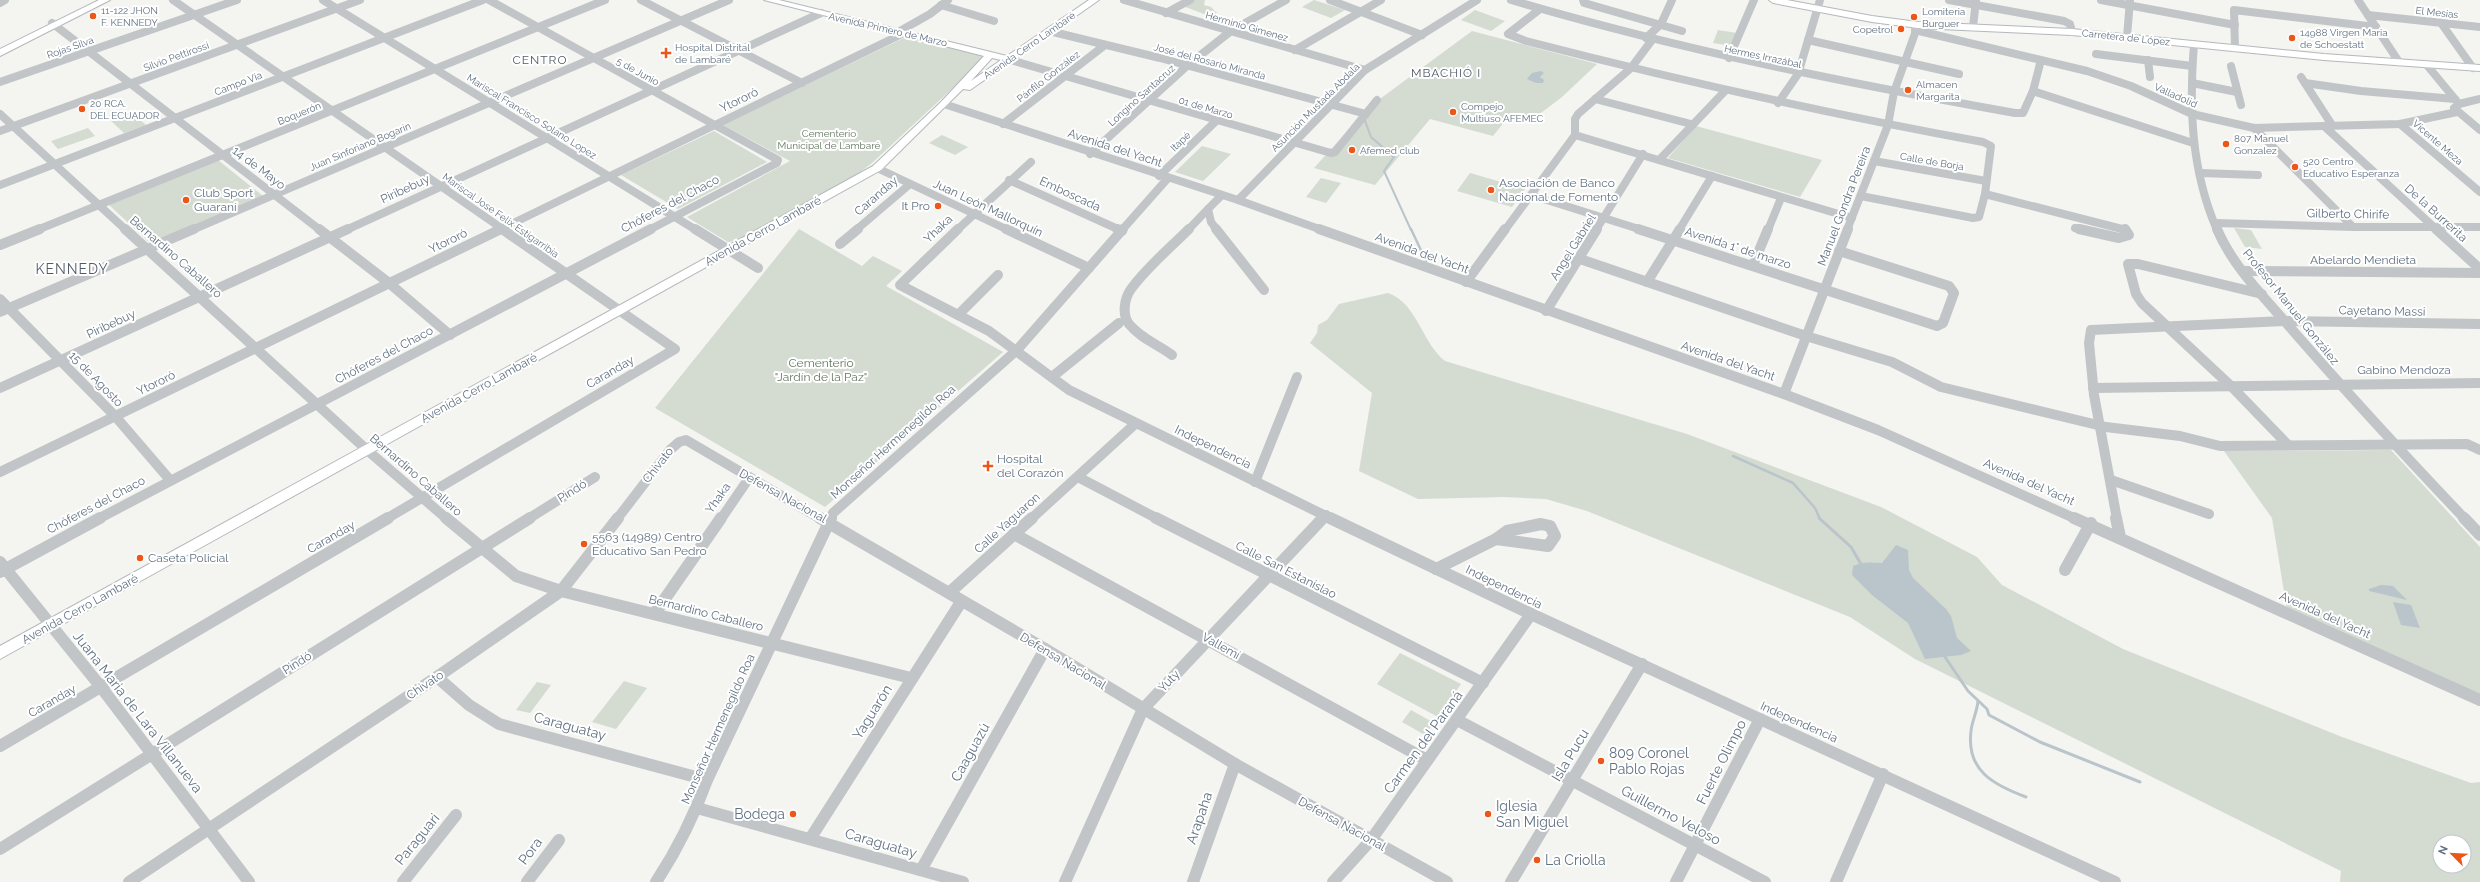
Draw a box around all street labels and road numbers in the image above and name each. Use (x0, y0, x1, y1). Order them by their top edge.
street label: El Mesias (2415, 5, 2459, 20)
street label: Herminio Gimenez (1204, 9, 1290, 44)
street label: Avenida Primero de Marzo (827, 10, 948, 49)
street label: Avenida Cerro Lambaré (981, 10, 1077, 81)
street label: Carretera de López (2081, 27, 2171, 48)
street label: Rojas Silva (45, 34, 95, 61)
street label: Silvio Pettirossi (142, 40, 210, 73)
street label: José del Rosario Miranda (1153, 41, 1267, 82)
street label: Hermes Irrazábal (1723, 43, 1803, 70)
street label: Pánfilo González (1015, 48, 1082, 104)
street label: 5 de Junio (615, 55, 661, 88)
street label: Asunción Mustada Abdala (1269, 61, 1362, 154)
street label: Longino Santacruz (1106, 62, 1177, 128)
street label: Campo Vía (213, 69, 264, 98)
street label: Mariscal Francisco Solano Lopez (465, 72, 598, 161)
street label: Valladolid (2153, 81, 2199, 110)
street label: Ytororó (718, 85, 760, 115)
street label: 01 de Marzo (1177, 94, 1234, 121)
street label: Boquerón (276, 100, 323, 127)
street label: Vicente Meza (2410, 118, 2465, 167)
street label: Juan Sinforiano Bogarín (308, 120, 413, 173)
street label: Avenida del Yacht (1066, 126, 1164, 170)
street label: Itapé (1168, 129, 1193, 153)
street label: 14 de Mayo (230, 144, 288, 192)
street label: Manuel Gondra Pereira (1815, 144, 1873, 268)
street label: Calle de Borja (1899, 150, 1965, 173)
street label: Piribebuy (378, 171, 432, 206)
street label: Mariscal Jose Felix Estigarribia (441, 171, 561, 260)
street label: Chóferes del Chaco (619, 172, 721, 236)
street label: Caranday (851, 173, 901, 219)
street label: Emboscada (1037, 174, 1103, 214)
street label: Juan León Mallorquín (931, 176, 1045, 240)
street label: De la Burrerita (2402, 181, 2470, 245)
street label: Avenida Cerro Lambaré (702, 193, 824, 269)
street label: Gilberto Chirife (2307, 206, 2389, 222)
street label: Angel Gabriel (1547, 211, 1599, 283)
street label: Yhaka (921, 212, 955, 246)
street label: Bernardino Caballero (127, 213, 225, 301)
street label: Avenida 1° de marzo (1683, 224, 1793, 272)
street label: Ytororó (427, 226, 469, 256)
street label: Avenida del Yacht (1373, 230, 1471, 276)
street label: Profesor Manuel González (2240, 246, 2342, 368)
street label: Abelardo Mendieta (2310, 253, 2416, 267)
street label: Cayetano Massi (2338, 303, 2426, 319)
street label: Piribebuy (84, 306, 138, 341)
street label: Chóferes del Chaco (333, 323, 435, 387)
street label: Avenida del Yacht (1679, 338, 1777, 384)
street label: 15 de Agosto (66, 348, 126, 410)
street label: Avenida Cerro Lambaré (418, 350, 540, 426)
street label: Caranday (584, 352, 637, 391)
street label: Gabino Mendoza (2357, 363, 2451, 377)
street label: Ytororó (135, 368, 177, 398)
street label: Monseñor Hermenegildo Roa (828, 382, 958, 502)
street label: Independencia (1173, 422, 1253, 472)
street label: Bernardino Caballero (367, 431, 465, 519)
street label: Chivato (640, 444, 676, 486)
street label: Avenida del Yacht (1981, 456, 2077, 508)
street label: Defensa Nacional (737, 466, 830, 526)
street label: Chóferes del Chaco (45, 473, 147, 537)
street label: Pindó (555, 477, 589, 505)
street label: Yhaka (702, 480, 734, 516)
street label: Calle Yaguaron (971, 490, 1043, 556)
street label: Caranday (305, 517, 358, 556)
street label: Calle San Estanislao (1233, 539, 1339, 601)
street label: Independencia (1464, 562, 1544, 612)
street label: Avenida Cerro Lambaré (19, 571, 141, 647)
street label: Avenida del Yacht (2277, 589, 2373, 641)
street label: Bernardino Caballero (647, 592, 765, 634)
street label: Juana Maria de Lara Villanueva (70, 628, 206, 796)
street label: Defensa Nacional (1018, 630, 1109, 693)
street label: Vallemí (1200, 630, 1243, 662)
street label: Pindó (280, 649, 314, 677)
street label: Monseñor Hermenegildo Roa (678, 652, 758, 806)
street label: Yuty (1155, 667, 1183, 695)
street label: Chivato (404, 668, 446, 702)
street label: Caranday (26, 681, 79, 720)
street label: Yaguarón (849, 682, 895, 742)
street label: Carmen del Paraná (1380, 687, 1466, 797)
street label: Independencia (1758, 699, 1840, 745)
street label: Caraguatay (532, 709, 608, 743)
street label: Fuerte Olimpo (1693, 717, 1749, 807)
street label: Caaguazú (947, 720, 993, 784)
street label: Isla Pucu (1548, 726, 1592, 784)
street label: Guillermo Veloso (1618, 782, 1724, 848)
street label: Arapaha (1183, 790, 1215, 846)
street label: Defensa Nacional (1296, 794, 1389, 854)
street label: Paraguari (391, 810, 443, 868)
street label: Caraguatay (843, 825, 919, 861)
street label: Pora (515, 834, 545, 868)

